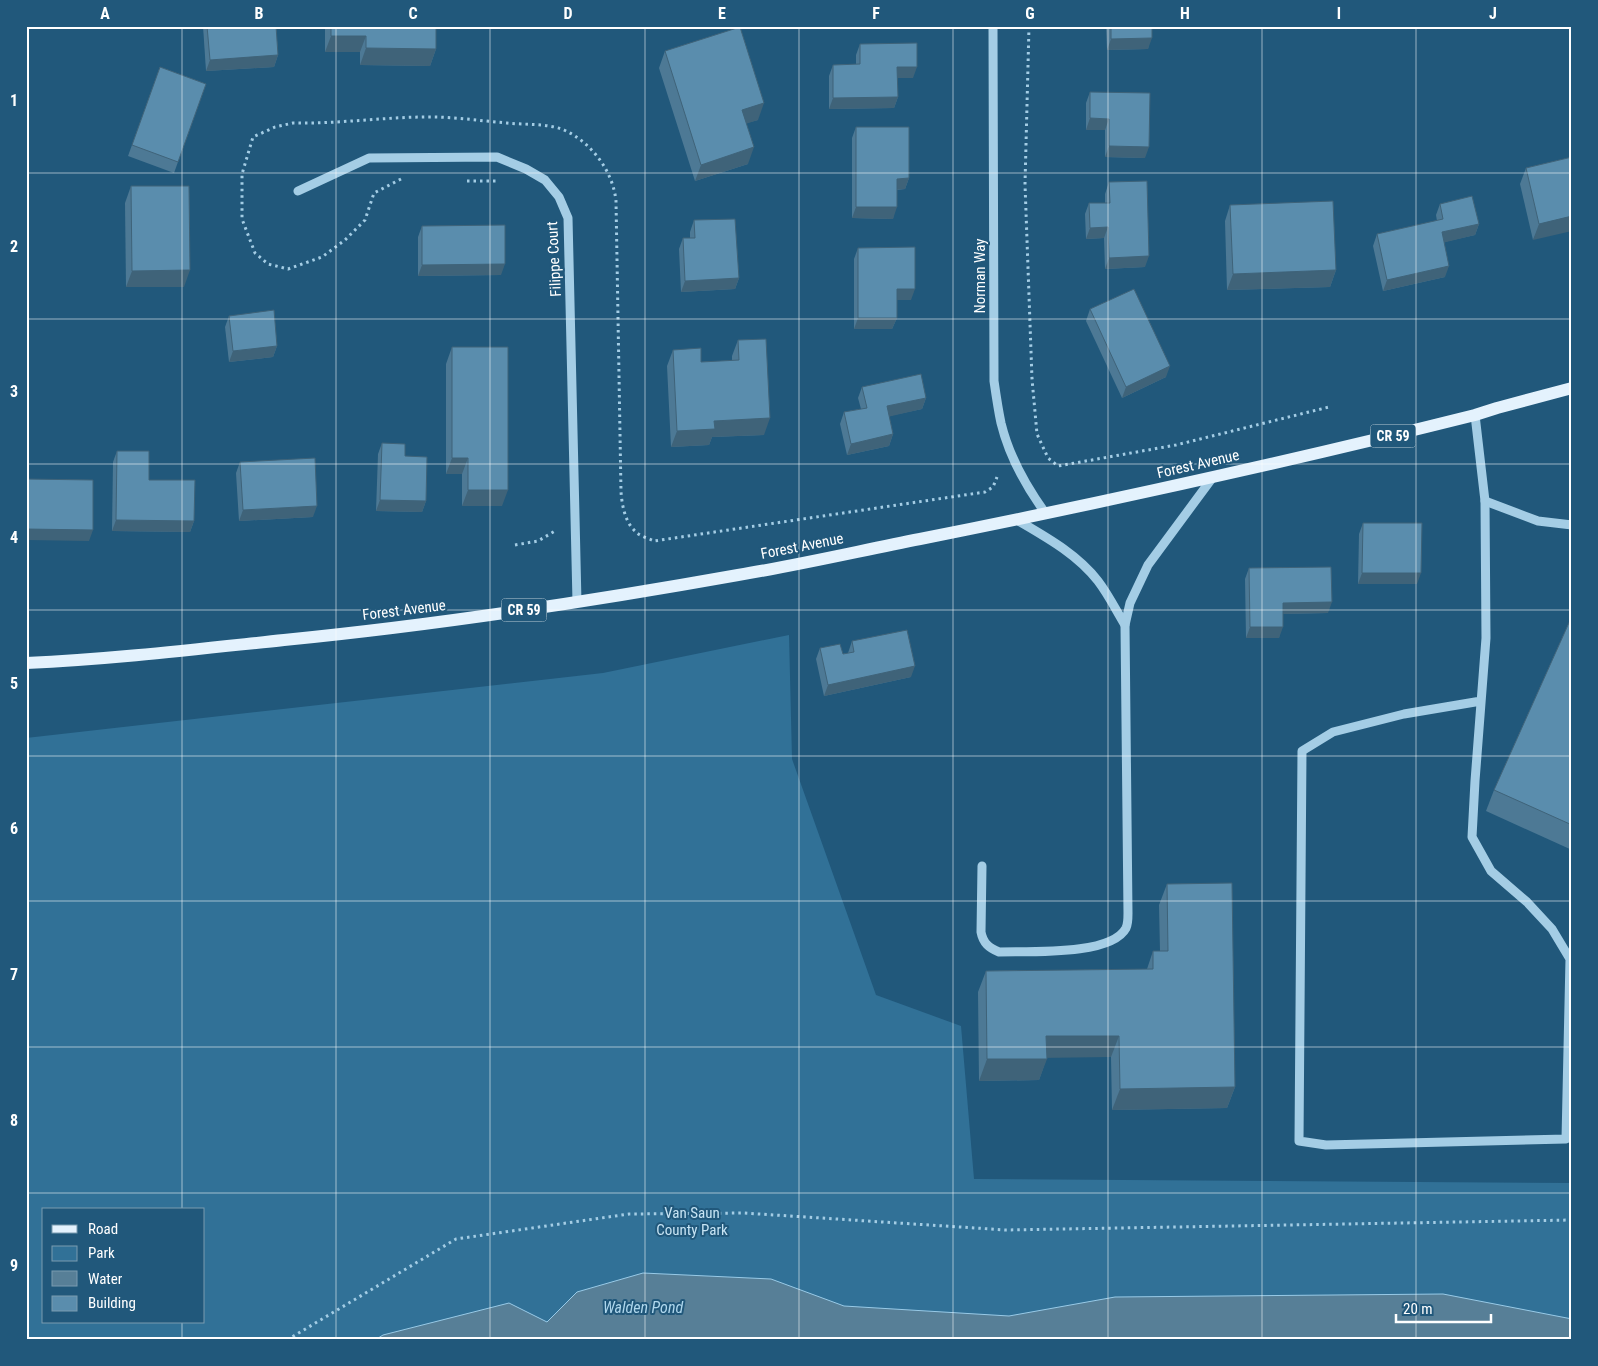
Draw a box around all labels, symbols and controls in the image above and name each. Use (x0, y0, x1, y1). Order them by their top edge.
text: A (100, 4, 110, 23)
text: B (255, 4, 264, 23)
text: C (408, 4, 418, 23)
text: D (563, 4, 573, 23)
text: E (718, 4, 726, 23)
text: F (872, 4, 880, 23)
text: G (1025, 4, 1035, 23)
text: H (1180, 4, 1190, 23)
text: I (1337, 4, 1341, 23)
text: J (1489, 4, 1497, 23)
text: 1 (10, 91, 18, 110)
street label: Filippe Court (543, 221, 565, 297)
text: 2 (10, 237, 18, 256)
street label: Norman Way (971, 238, 989, 314)
text: 3 (10, 382, 18, 401)
road number: CR 59 (1370, 424, 1416, 448)
street label: Forest Avenue (1155, 446, 1241, 482)
text: 4 (10, 528, 18, 547)
street label: Forest Avenue (759, 529, 845, 563)
street label: Forest Avenue (361, 596, 447, 624)
road number: CR 59 (502, 598, 546, 622)
text: 5 (10, 674, 18, 693)
text: 6 (10, 819, 18, 838)
text: 7 (10, 965, 18, 984)
text: 8 (10, 1111, 18, 1130)
park label: Van Saun County Park (656, 1204, 728, 1239)
legend (42, 1208, 205, 1324)
text: Road (88, 1220, 118, 1238)
text: Park (88, 1244, 115, 1262)
text: 9 (10, 1256, 18, 1275)
text: Water (88, 1270, 123, 1288)
scale bar (1396, 1291, 1490, 1323)
text: Building (88, 1294, 136, 1312)
water label: Walden Pond (603, 1298, 683, 1317)
text: 20 m (1403, 1300, 1433, 1318)

